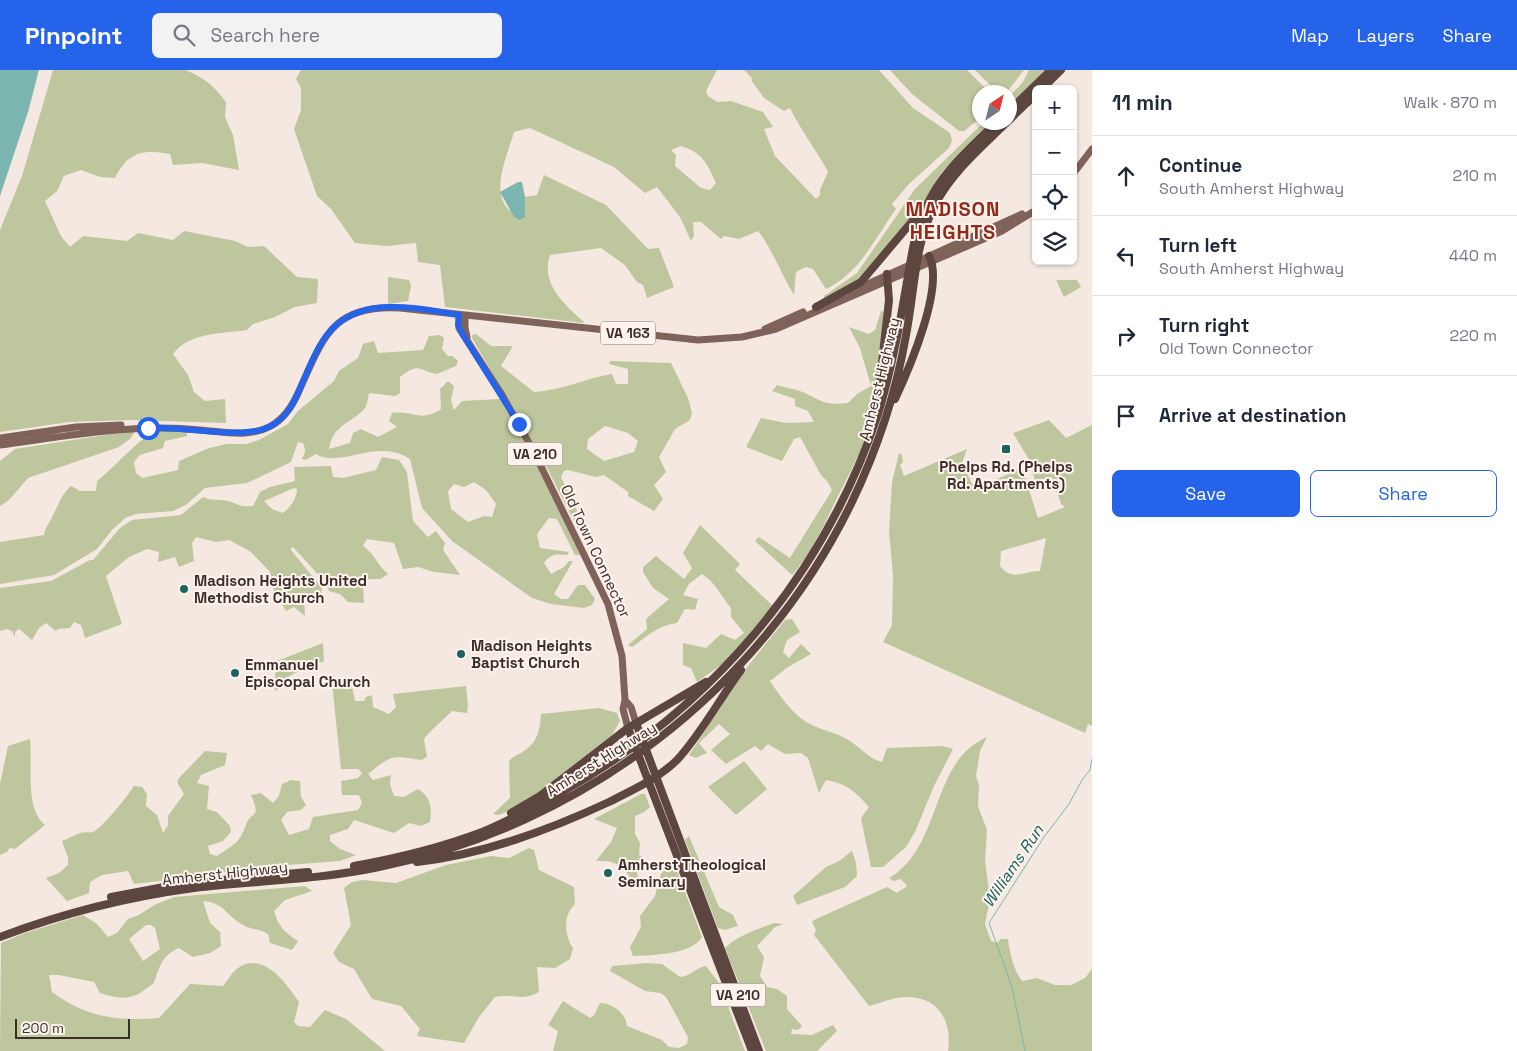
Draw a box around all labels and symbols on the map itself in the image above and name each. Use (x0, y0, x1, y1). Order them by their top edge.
north arrow (972, 85, 1017, 130)
district label: MADISON HEIGHTS (906, 196, 1000, 245)
street label: Amherst Highway (855, 315, 903, 443)
road number: VA 163 (600, 322, 656, 344)
route end (508, 413, 531, 436)
route start (137, 417, 160, 440)
road number: VA 210 (508, 442, 562, 466)
marker: Phelps Rd. (Phelps Rd. Apartments) (1000, 443, 1012, 455)
place label: Phelps Rd. (Phelps Rd. Apartments) (939, 457, 1073, 493)
street label: Old Town Connector (557, 481, 635, 621)
place label: Madison Heights United Methodist Church (194, 571, 367, 607)
marker: Madison Heights United Methodist Church (178, 583, 190, 595)
place label: Madison Heights Baptist Church (471, 636, 592, 672)
marker: Madison Heights Baptist Church (455, 648, 467, 660)
place label: Emmanuel Episcopal Church (245, 655, 370, 691)
marker: Emmanuel Episcopal Church (229, 667, 241, 679)
street label: Amherst Highway (542, 718, 660, 800)
water label: Williams Run (978, 820, 1049, 911)
place label: Amherst Theological Seminary (618, 855, 766, 891)
street label: Amherst Highway (161, 857, 289, 889)
marker: Amherst Theological Seminary (602, 867, 614, 879)
road number: VA 210 (710, 984, 766, 1006)
scale bar (15, 1016, 130, 1039)

